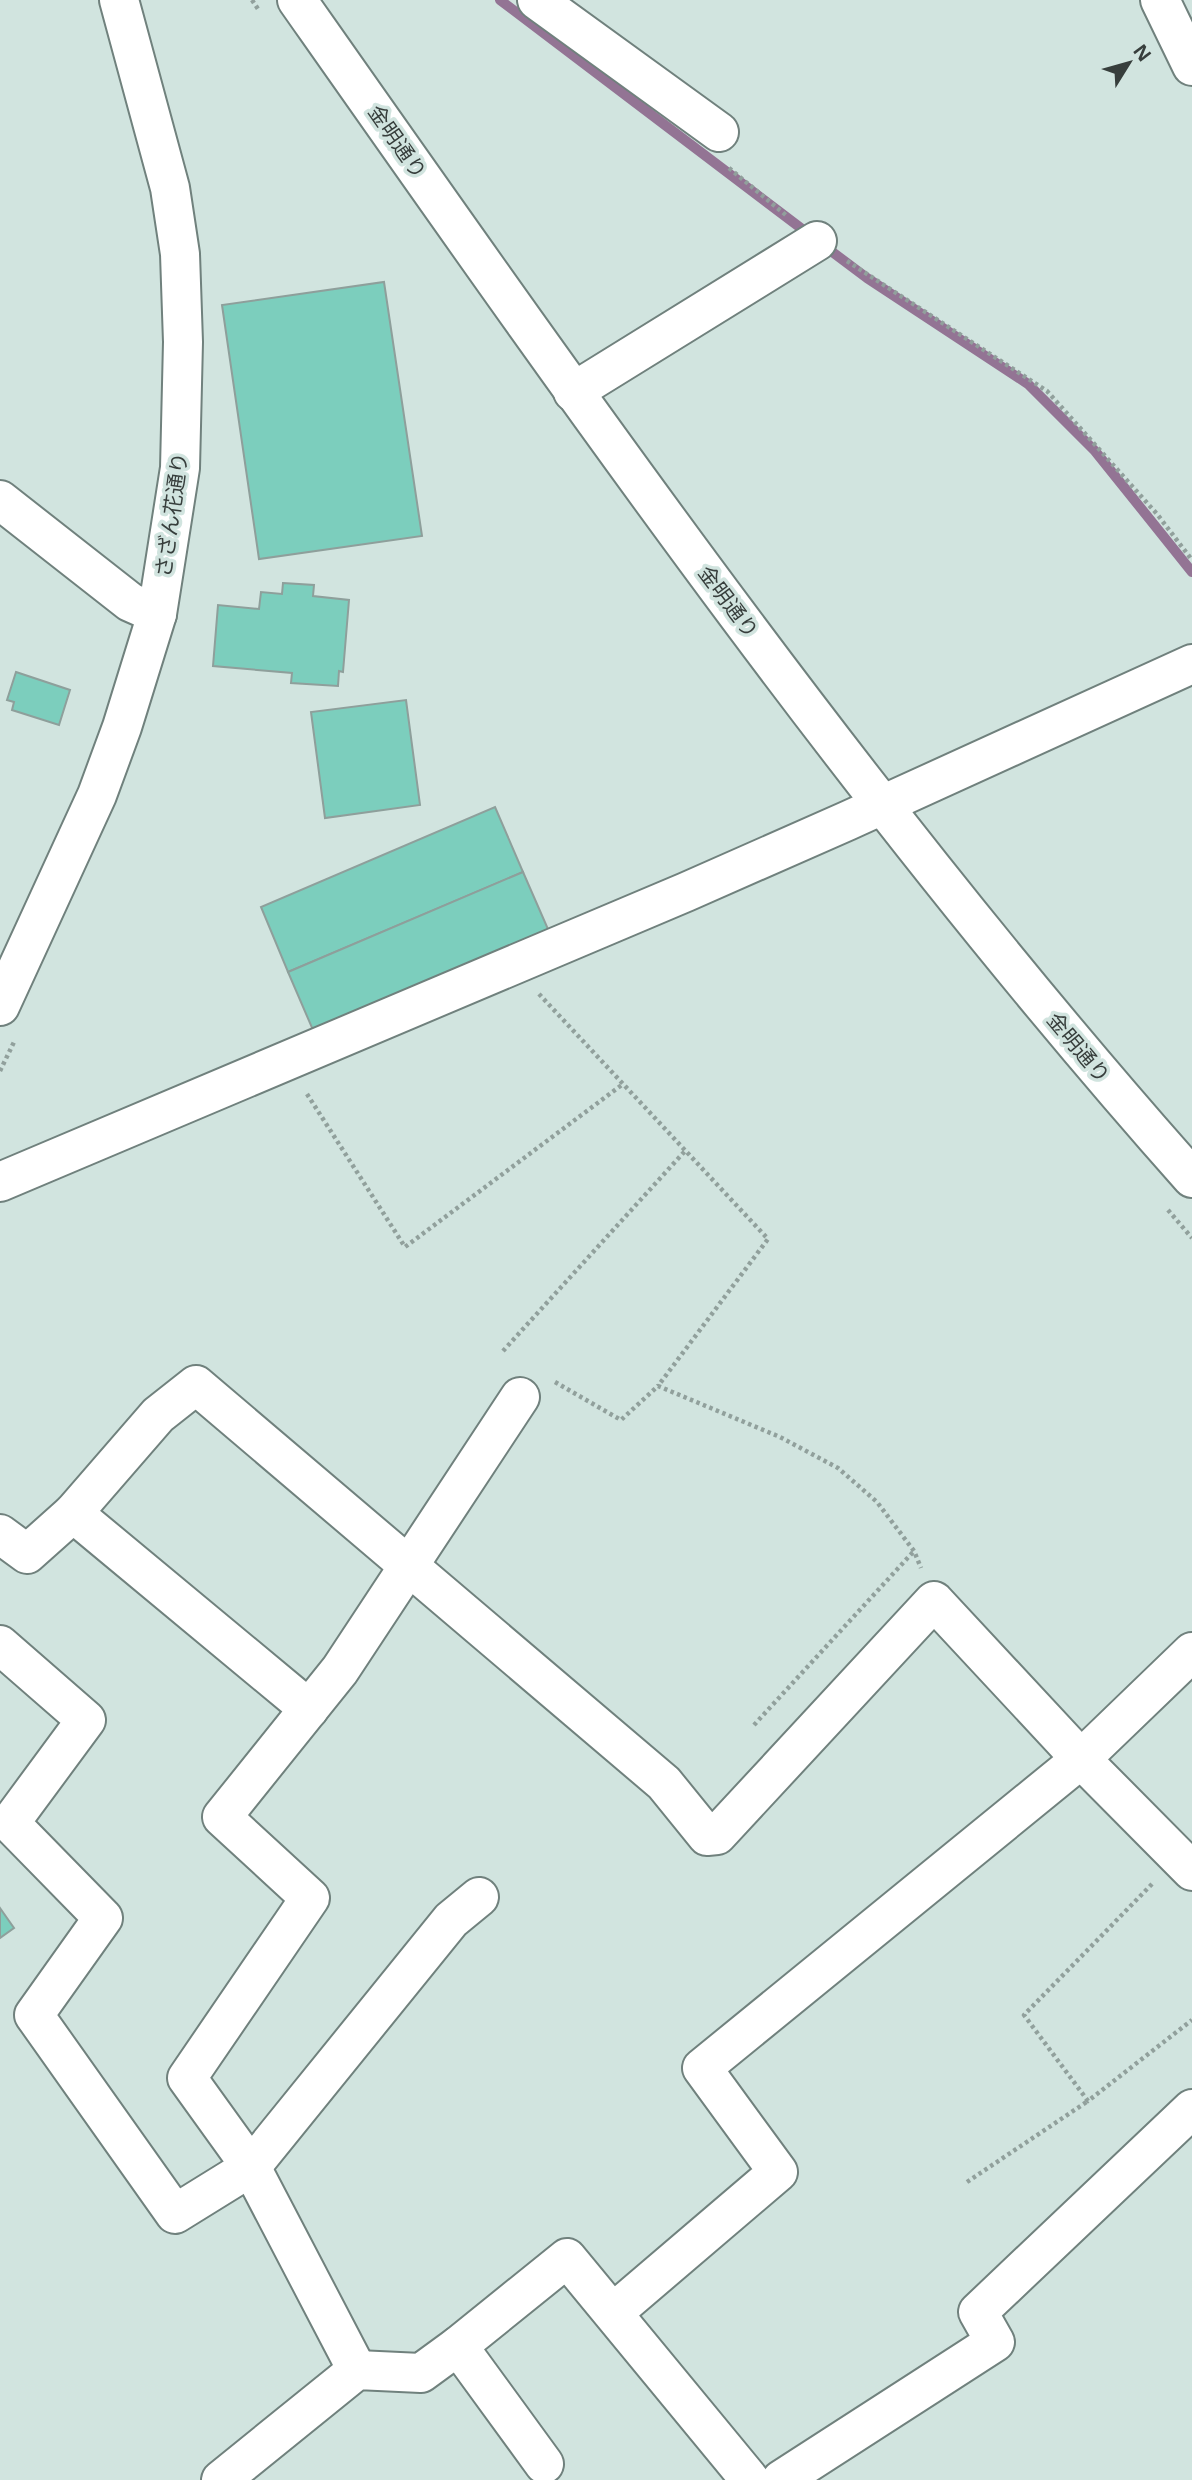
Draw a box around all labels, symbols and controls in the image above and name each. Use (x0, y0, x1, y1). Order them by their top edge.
north arrow (1094, 28, 1164, 98)
text: N (1128, 39, 1158, 67)
street label: 金明通り (362, 99, 433, 184)
street label: さざん花通り (148, 451, 194, 579)
street label: 金明通り (692, 559, 765, 643)
street label: 金明通り (1041, 1006, 1116, 1089)

